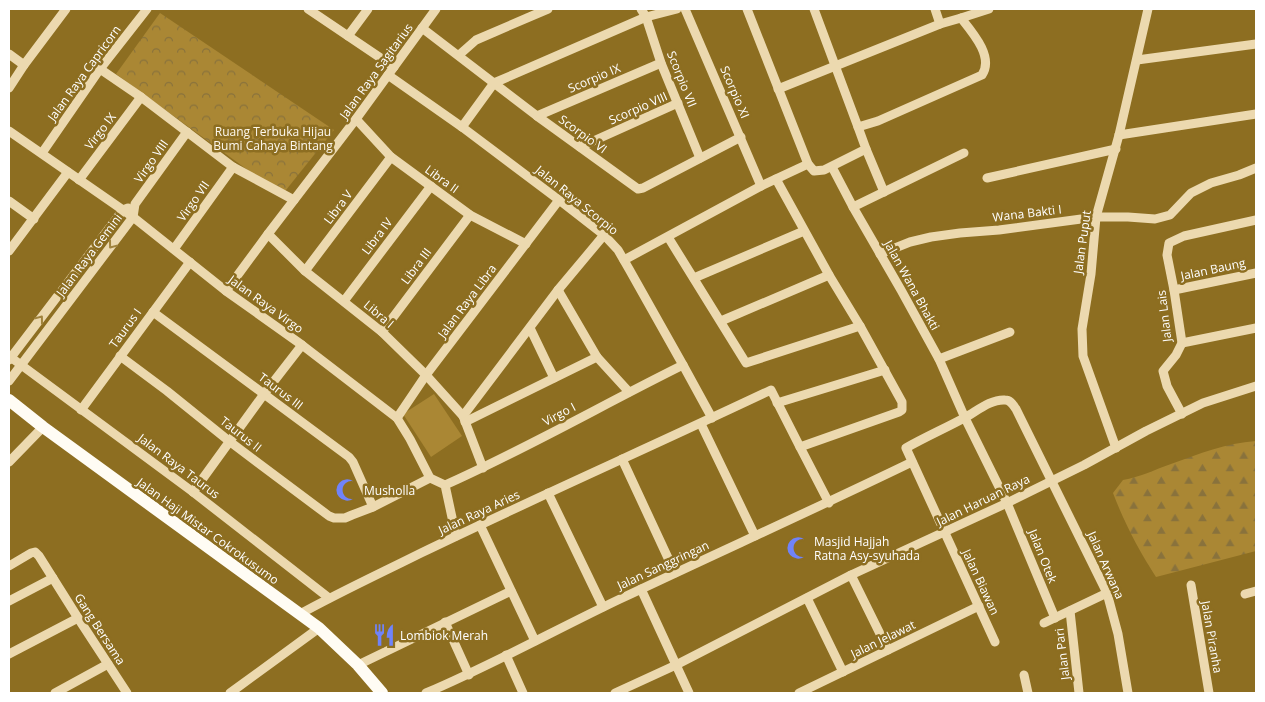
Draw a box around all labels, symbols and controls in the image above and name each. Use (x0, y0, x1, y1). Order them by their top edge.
street label: Jalan Raya Sagitarius (335, 19, 417, 123)
street label: Jalan Raya Capricorn (43, 22, 125, 125)
street label: Scorpio VII (663, 48, 701, 110)
street label: Scorpio IX (565, 59, 623, 97)
street label: Scorpio XI (716, 63, 754, 121)
street label: Scorpio VIII (606, 88, 670, 128)
street label: Virgo IX (81, 109, 120, 153)
street label: Scorpio VI (555, 111, 611, 157)
park label: Ruang Terbuka Hijau Bumi Cahaya Bintang (213, 123, 333, 154)
street label: Virgo VIII (130, 136, 172, 186)
street label: Libra II (422, 161, 462, 197)
street label: Jalan Raya Scorpio (531, 161, 622, 239)
street label: Virgo VII (173, 177, 213, 225)
street label: Libra V (320, 186, 357, 227)
street label: Wana Bakti I (992, 200, 1062, 226)
street label: Jalan Puput (1069, 209, 1095, 276)
street label: Jalan Raya Gemini (52, 210, 126, 301)
street label: Libra IV (358, 214, 397, 258)
street label: Jalan Wana Bhakti (880, 236, 944, 333)
one-way arrow (109, 239, 117, 248)
street label: Libra III (397, 244, 435, 288)
street label: Jalan Baung (1178, 254, 1247, 284)
street label: Jalan Raya Libra (433, 261, 500, 342)
street label: Jalan Raya Virgo (224, 270, 307, 337)
street label: Jalan Lais (1152, 289, 1176, 344)
street label: Libra I (360, 296, 398, 332)
street label: Taurus I (105, 305, 145, 351)
one-way arrow (35, 316, 43, 325)
street label: Taurus III (255, 369, 307, 413)
street label: Virgo I (539, 398, 579, 430)
street label: Taurus II (217, 412, 265, 456)
street label: Jalan Raya Taurus (134, 429, 224, 503)
street label: Jalan Haruan Raya (933, 470, 1032, 530)
street label: Jalan Haji Mistar Cokrokusumo (133, 473, 282, 588)
mosque icon: Musholla (334, 477, 360, 503)
place label: Musholla (364, 482, 415, 499)
street label: Jalan Raya Aries (435, 486, 523, 539)
street label: Jalan Otek (1024, 526, 1062, 586)
street label: Jalan Arwana (1083, 527, 1129, 602)
place label: Masjid Hajjah Ratna Asy-syuhada (814, 533, 920, 564)
mosque icon: Masjid Hajjah Ratna Asy-syuhada (785, 535, 811, 561)
street label: Jalan Sanggringan (613, 536, 712, 594)
street label: Jalan Biawan (958, 545, 1004, 618)
street label: Gang Bersama (71, 590, 129, 668)
street label: Jalan Piranha (1197, 598, 1227, 675)
street label: Jalan Jelawat (847, 616, 918, 662)
restaurant icon: Lombiok Merah (371, 622, 397, 648)
place label: Lombiok Merah (400, 627, 488, 644)
street label: Jalan Pari (1050, 627, 1074, 682)

